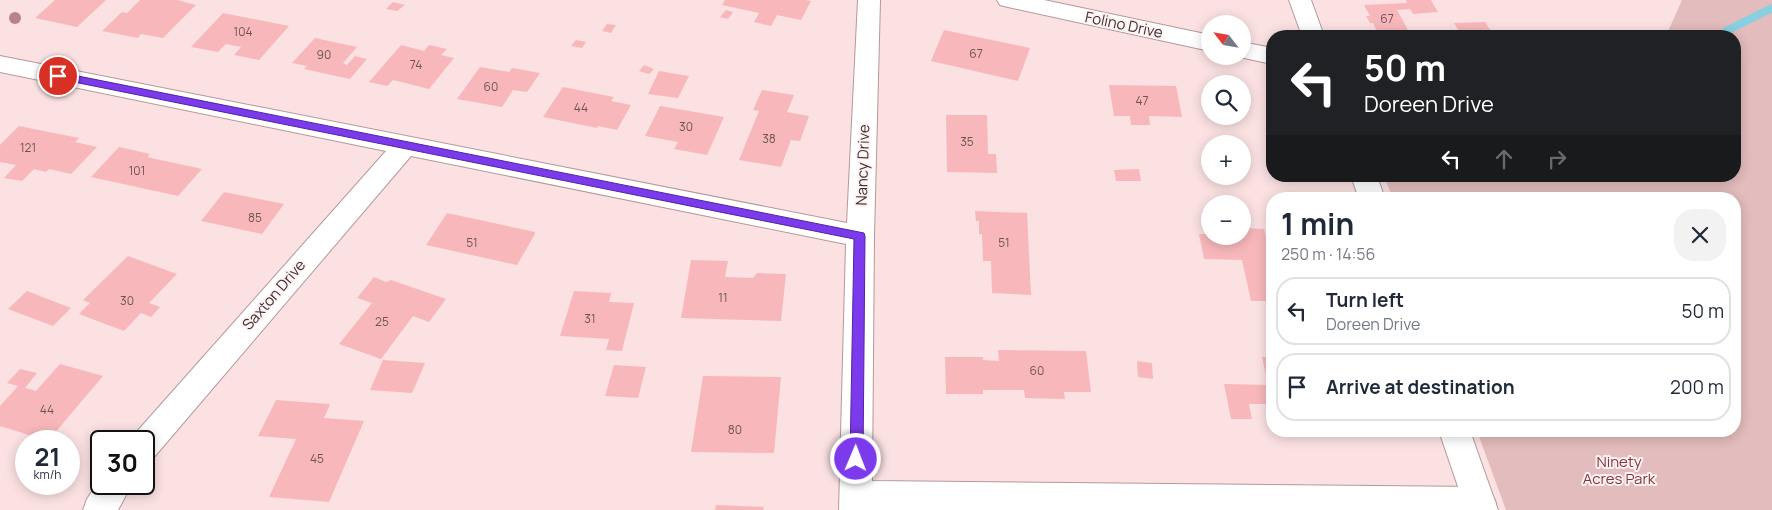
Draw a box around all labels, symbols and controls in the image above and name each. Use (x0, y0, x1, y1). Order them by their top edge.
street label: Folino Drive (1083, 6, 1165, 43)
house number: 67 (1380, 10, 1394, 27)
north arrow (1201, 15, 1251, 65)
map controls (1201, 15, 1251, 245)
house number: 104 (233, 23, 253, 40)
text: 50 m (1364, 44, 1446, 92)
house number: 67 (969, 45, 983, 62)
house number: 90 (317, 46, 331, 63)
icon: left (1281, 50, 1346, 115)
pin (37, 55, 79, 97)
house number: 74 (410, 56, 422, 73)
icon: arrive (44, 62, 72, 90)
button: search (1201, 75, 1251, 125)
house number: 60 (484, 78, 498, 95)
text: Doreen Drive (1364, 89, 1494, 119)
house number: 47 (1135, 92, 1149, 109)
house number: 44 (574, 99, 588, 116)
house number: 30 (679, 118, 693, 135)
street label: Nancy Drive (851, 124, 874, 206)
house number: 38 (762, 130, 776, 147)
house number: 35 (960, 133, 974, 150)
button: + (1201, 135, 1251, 185)
house number: 121 (20, 139, 36, 156)
icon: left (1437, 145, 1465, 173)
icon: ahead (1490, 145, 1518, 173)
icon: right (1543, 145, 1571, 173)
house number: 101 (129, 162, 145, 179)
button: − (1201, 195, 1251, 245)
text: 1 min (1281, 203, 1354, 244)
house number: 85 (248, 209, 262, 226)
button: close (1674, 209, 1726, 261)
house number: 51 (466, 234, 478, 251)
house number: 51 (998, 234, 1010, 251)
text: 250 m · 14:56 (1281, 243, 1376, 265)
street label: Saxton Drive (237, 255, 310, 334)
text: Turn left (1326, 287, 1404, 313)
house number: 11 (718, 289, 728, 306)
house number: 30 (120, 292, 134, 309)
icon: left (1283, 297, 1311, 325)
text: 50 m (1682, 298, 1724, 324)
house number: 31 (584, 310, 596, 327)
house number: 25 (375, 313, 389, 330)
text: Doreen Drive (1326, 313, 1420, 335)
house number: 60 (1030, 362, 1044, 379)
icon: arrive (1283, 373, 1311, 401)
text: Arrive at destination (1326, 374, 1515, 400)
text: 200 m (1670, 374, 1724, 400)
house number: 44 (40, 401, 54, 418)
house number: 80 (728, 421, 742, 438)
speed limit sign: 30 (90, 430, 155, 495)
position arrow (829, 432, 881, 484)
text: 21 (35, 439, 60, 474)
house number: 45 (310, 450, 324, 467)
park label: Ninety Acres Park (1583, 451, 1656, 489)
text: km/h (34, 466, 61, 483)

